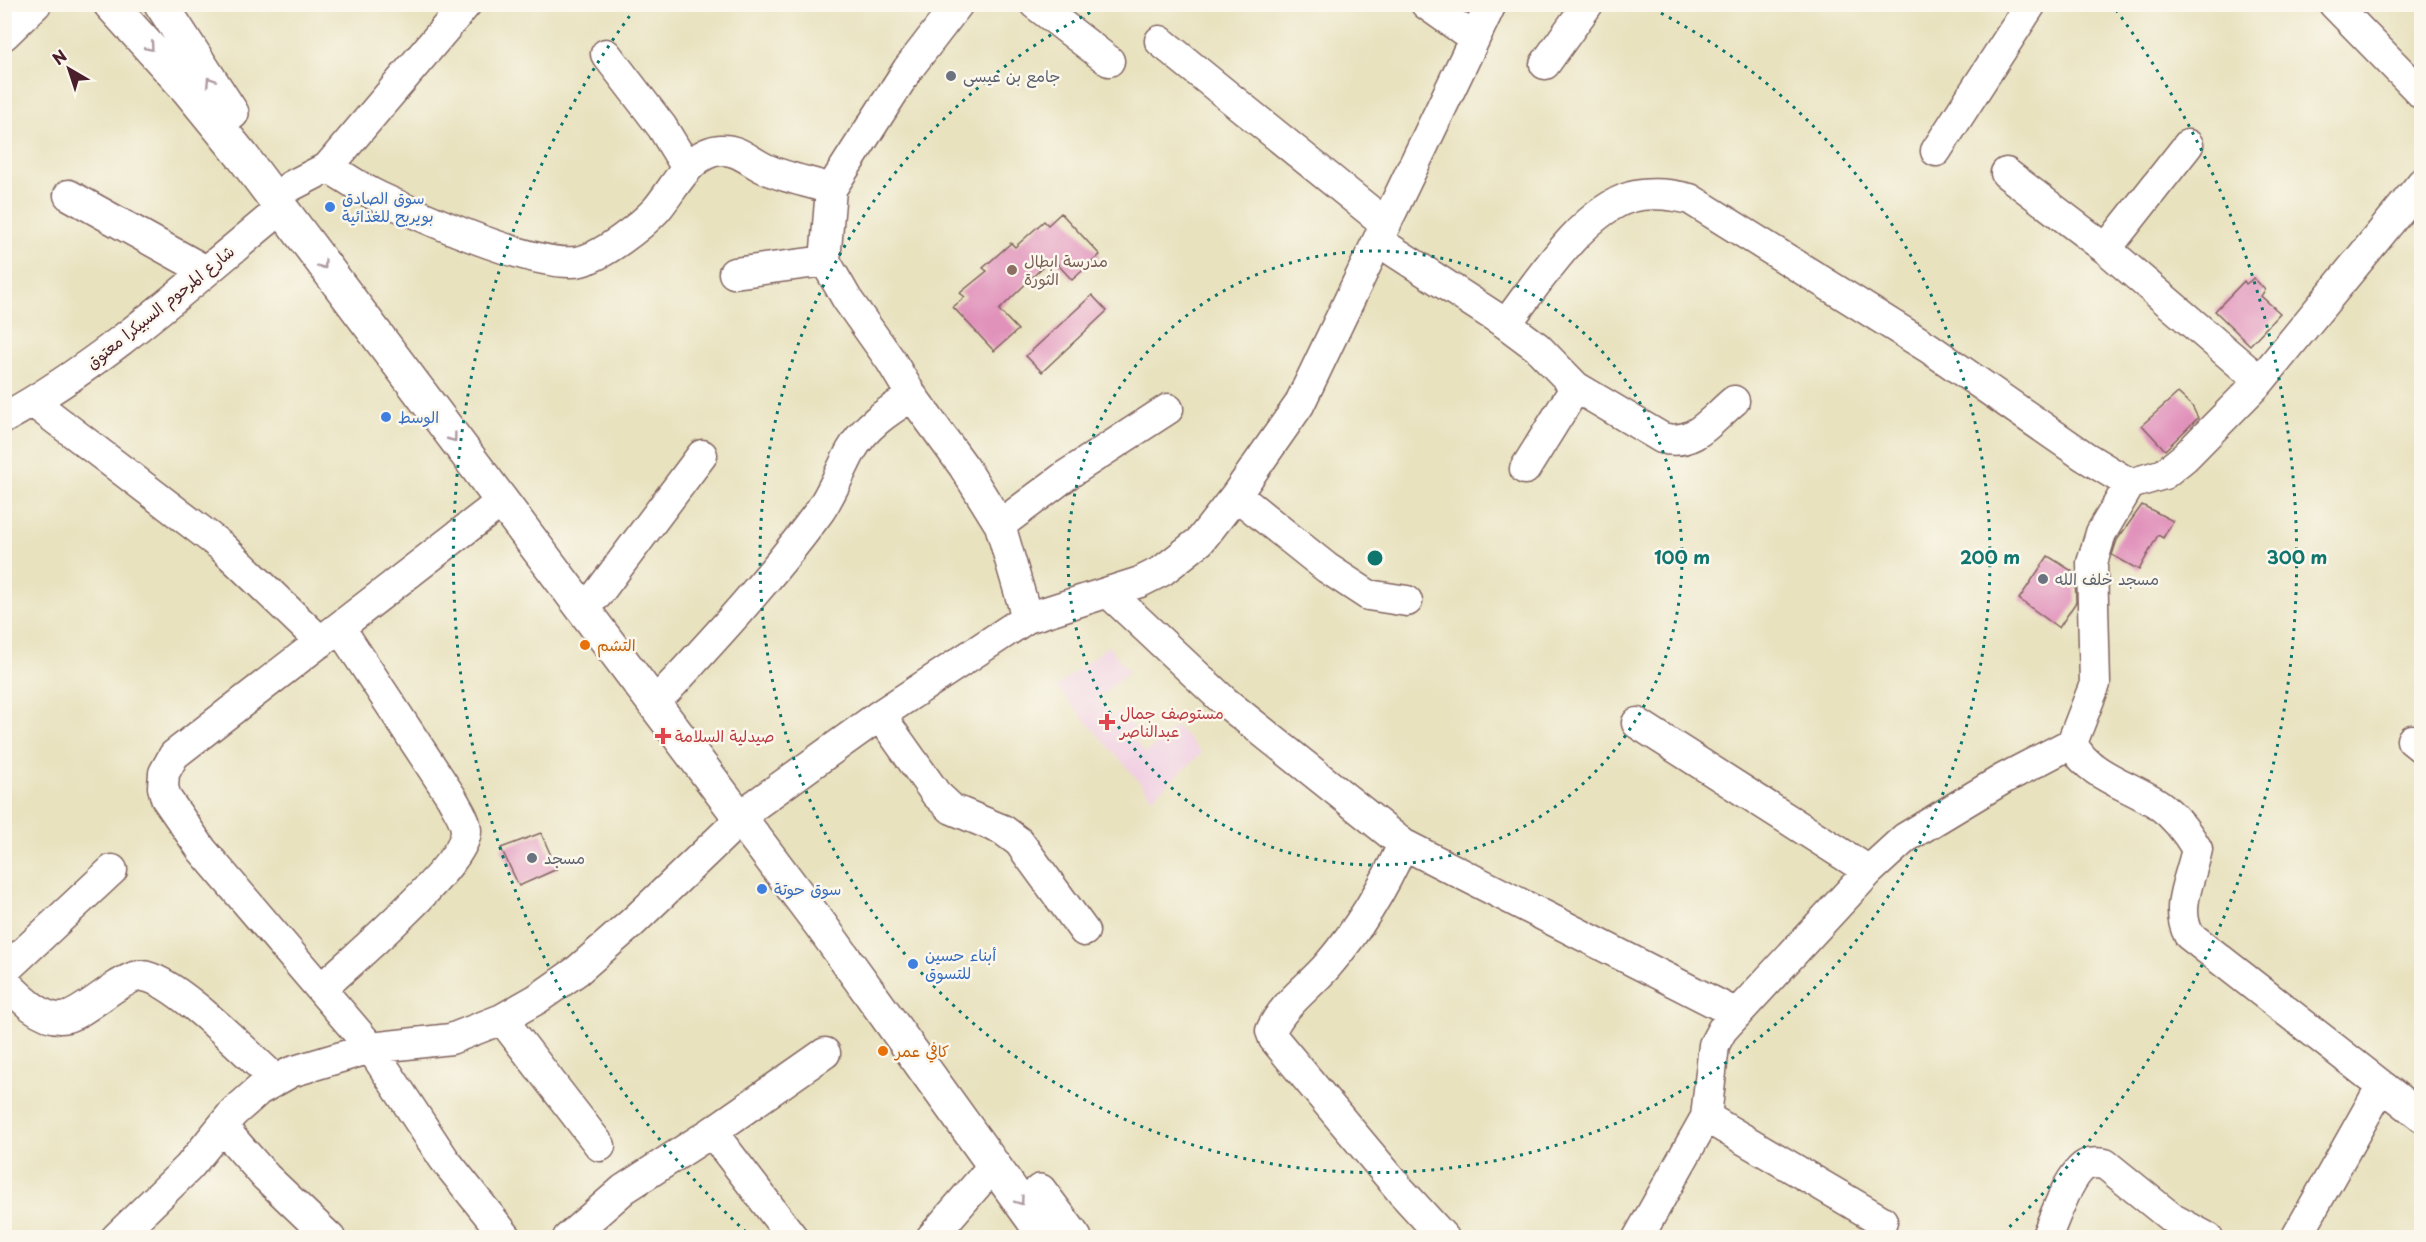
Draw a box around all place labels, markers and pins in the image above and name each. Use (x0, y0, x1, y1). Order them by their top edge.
place label: جامع بن عيسى (963, 63, 1060, 88)
marker: جامع بن عيسى (944, 69, 958, 83)
place label: سوق الصادق بويربح للغذائية (342, 185, 434, 227)
marker: سوق الصادق بويربح للغذائية (323, 200, 337, 214)
place label: مدرسة ابطال الثورة (1024, 248, 1108, 290)
marker: مدرسة ابطال الثورة (1005, 263, 1019, 277)
place label: الوسط (398, 404, 439, 428)
marker: الوسط (379, 410, 393, 424)
centre of rings (1365, 548, 1385, 568)
place label: مسجد خلف الله (2055, 566, 2159, 590)
marker: مسجد خلف الله (2036, 572, 2050, 586)
place label: التشم (597, 632, 636, 658)
marker: التشم (578, 638, 592, 652)
place label: مستوصف جمال عبدالناصر (1118, 700, 1224, 742)
marker: مستوصف جمال عبدالناصر (1098, 713, 1116, 731)
place label: صيدلية السلامة (675, 723, 774, 747)
marker: صيدلية السلامة (656, 729, 670, 743)
place label: مسجد (544, 845, 585, 869)
marker: مسجد (525, 851, 539, 865)
place label: سوق حوتة (774, 876, 841, 900)
marker: سوق حوتة (755, 882, 769, 896)
place label: أبناء حسين للتسوق (925, 942, 996, 984)
marker: أبناء حسين للتسوق (906, 957, 920, 971)
place label: كافي عمر (893, 1038, 949, 1063)
marker: كافي عمر (876, 1044, 890, 1058)

